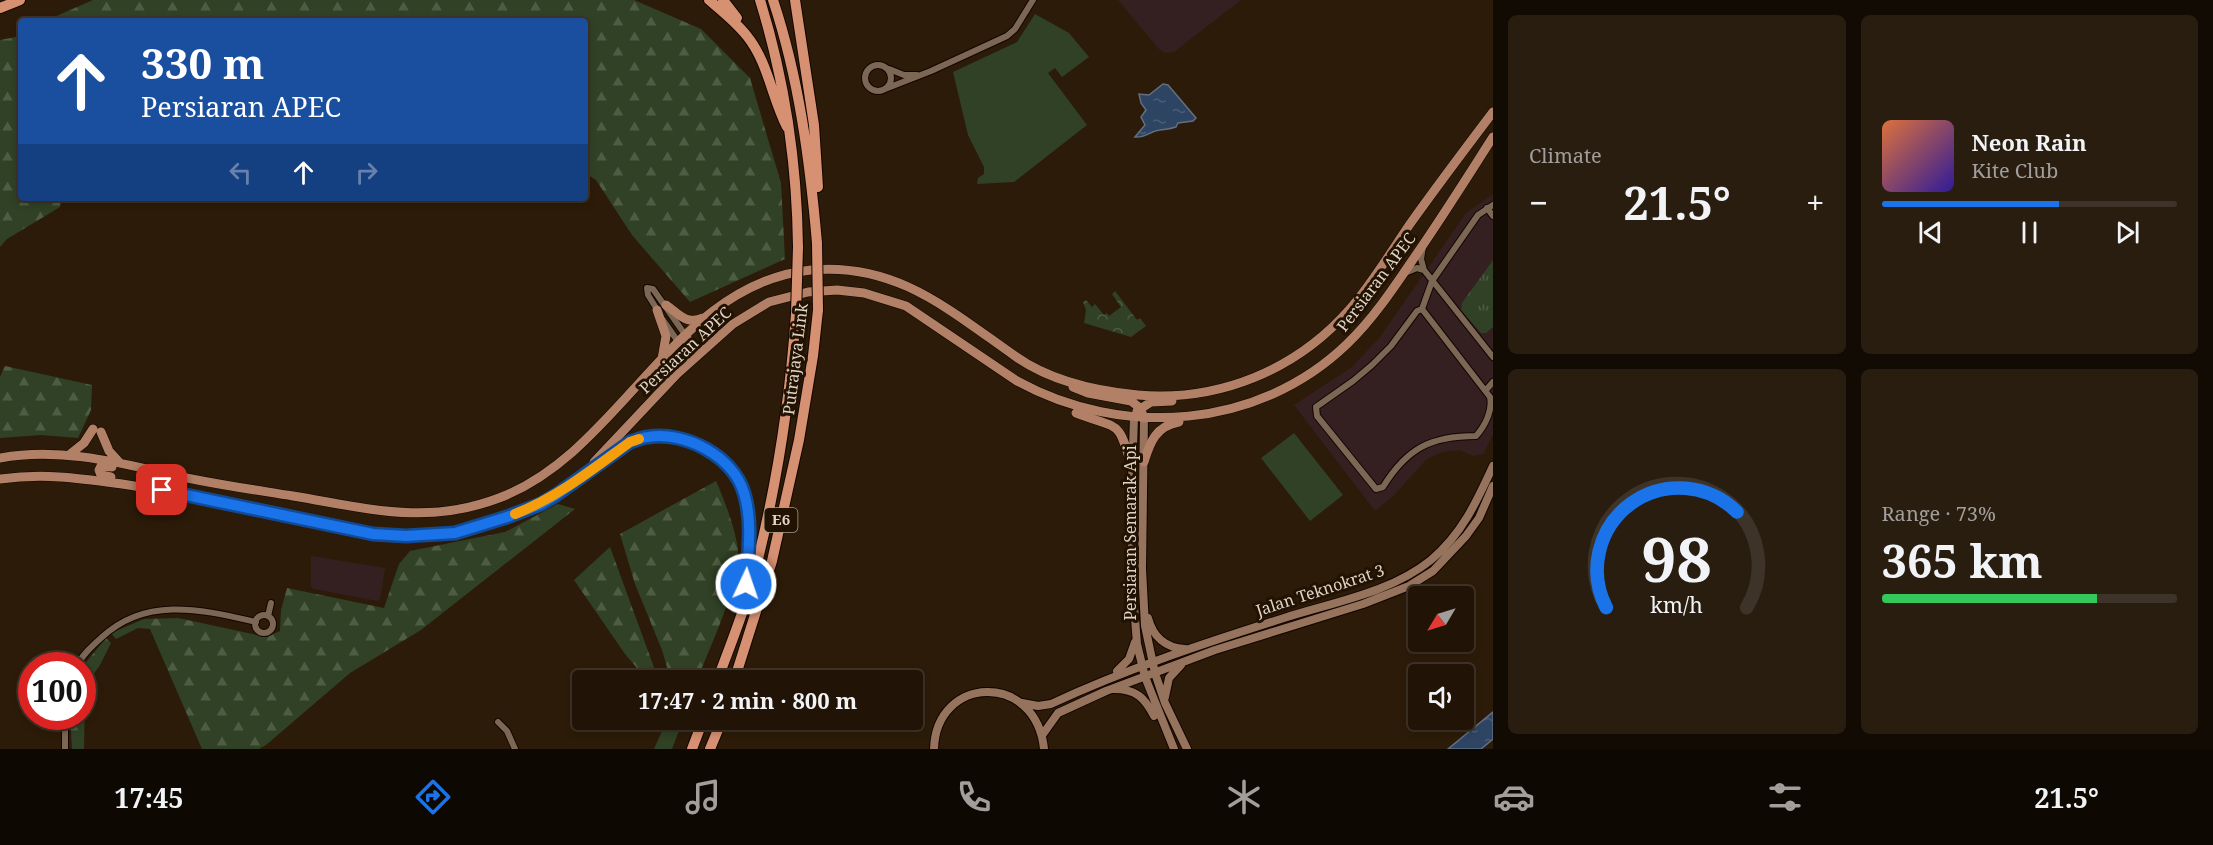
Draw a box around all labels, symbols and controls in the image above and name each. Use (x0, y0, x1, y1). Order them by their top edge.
text: 330 m (141, 34, 265, 91)
icon: ahead (42, 42, 120, 120)
text: Persiaran APEC (141, 88, 341, 125)
text: Neon Rain (1972, 127, 2087, 157)
text: Climate (1529, 142, 1602, 169)
icon: left (224, 156, 257, 189)
icon: ahead (287, 156, 320, 189)
icon: right (350, 156, 383, 189)
text: Kite Club (1972, 157, 2058, 184)
text: 21.5° (1623, 172, 1731, 233)
text: − (1529, 180, 1548, 225)
text: + (1806, 180, 1824, 225)
icon: previous (1914, 216, 1947, 249)
icon: pause (2013, 216, 2046, 249)
icon: next (2111, 216, 2144, 249)
street label: Persiaran APEC (1332, 228, 1421, 336)
street label: Persiaran APEC (634, 301, 736, 398)
street label: Putrajaya Link (777, 301, 813, 416)
street label: Persiaran Semarak Api (1119, 445, 1141, 621)
pin (136, 464, 187, 515)
icon: arrive (145, 473, 178, 506)
text: Range · 73% (1882, 500, 1996, 527)
road number: E6 (764, 508, 798, 532)
text: 98 (1641, 515, 1712, 600)
text: 365 km (1882, 530, 2043, 591)
position arrow (714, 552, 778, 616)
street label: Jalan Teknokrat 3 (1252, 559, 1387, 621)
north arrow (1408, 586, 1474, 652)
map controls (1408, 586, 1474, 730)
text: km/h (1650, 591, 1703, 620)
speed limit sign: 100 (18, 652, 96, 730)
button: sound (1408, 664, 1474, 730)
text: 17:47 · 2 min · 800 m (638, 685, 857, 715)
icon: directions (412, 776, 454, 818)
icon: music (682, 776, 724, 818)
icon: phone (953, 776, 995, 818)
icon: climate (1223, 776, 1265, 818)
icon: car (1493, 776, 1535, 818)
icon: filters (1764, 776, 1806, 818)
text: 17:45 (114, 779, 183, 816)
text: 21.5° (2034, 779, 2099, 816)

